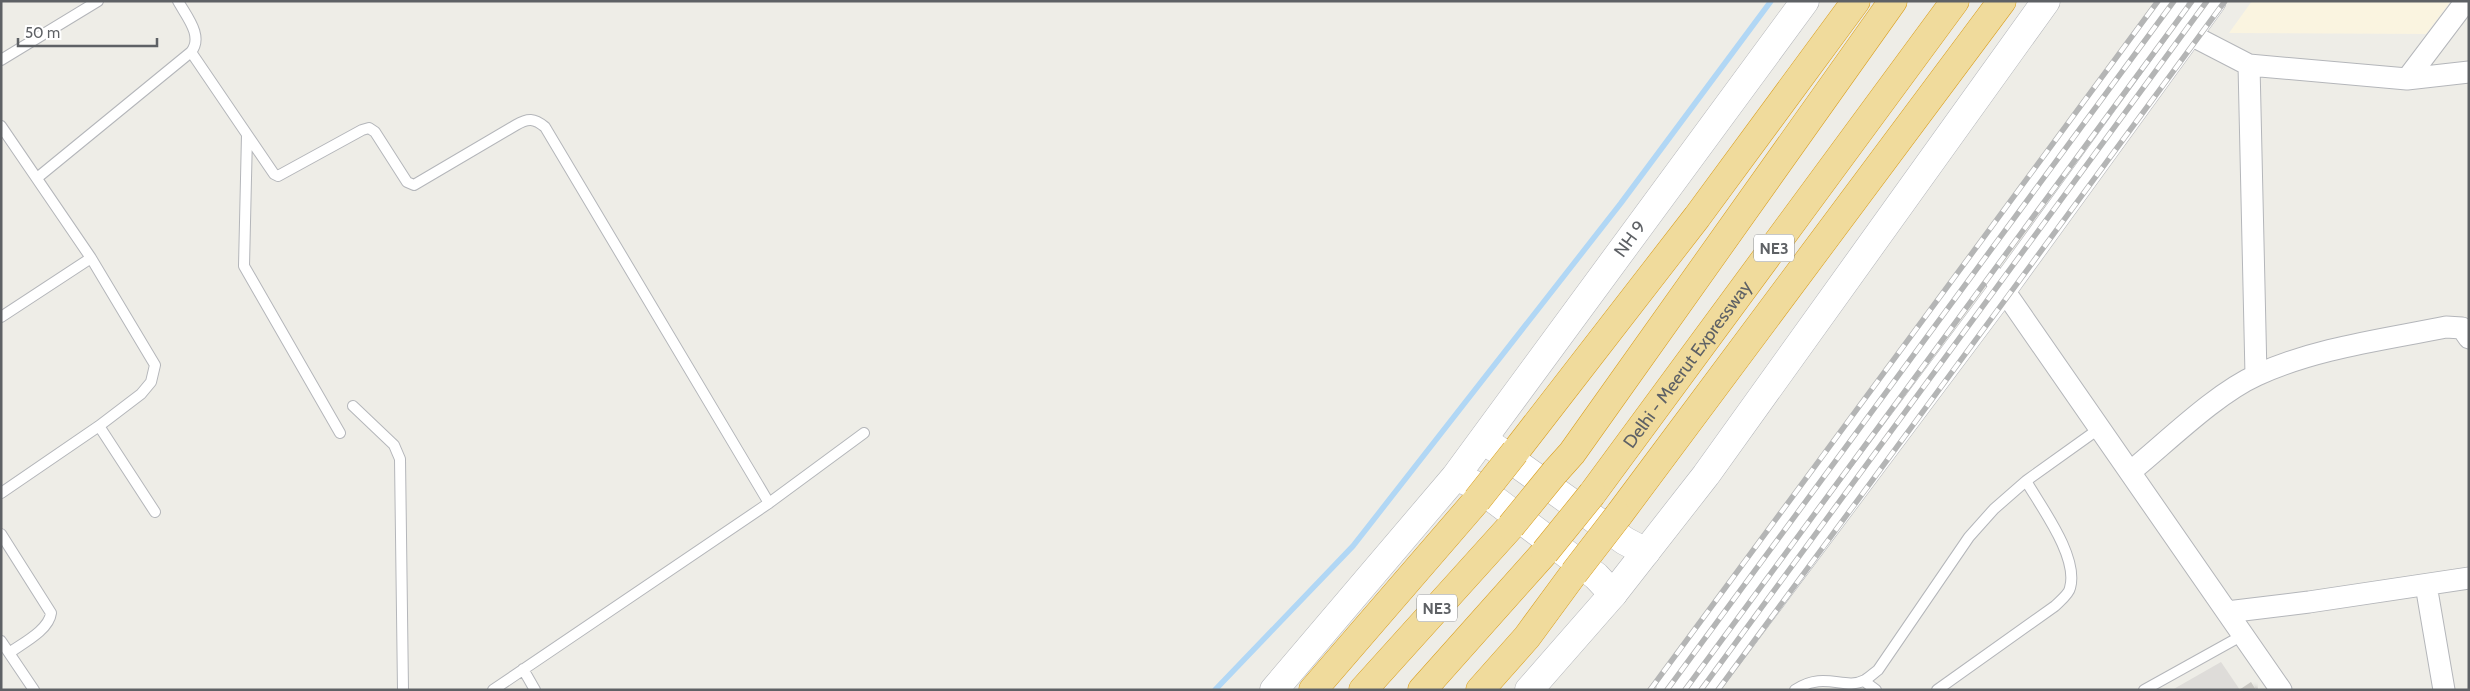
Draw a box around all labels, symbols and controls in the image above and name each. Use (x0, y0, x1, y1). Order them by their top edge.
scale bar (18, 15, 156, 47)
text: 50 m (25, 24, 60, 42)
street label: NH 9 (1609, 216, 1651, 261)
road number: NE3 (1754, 234, 1794, 262)
street label: Delhi - Meerut Expressway (1619, 276, 1756, 452)
road number: NE3 (1417, 594, 1457, 622)

